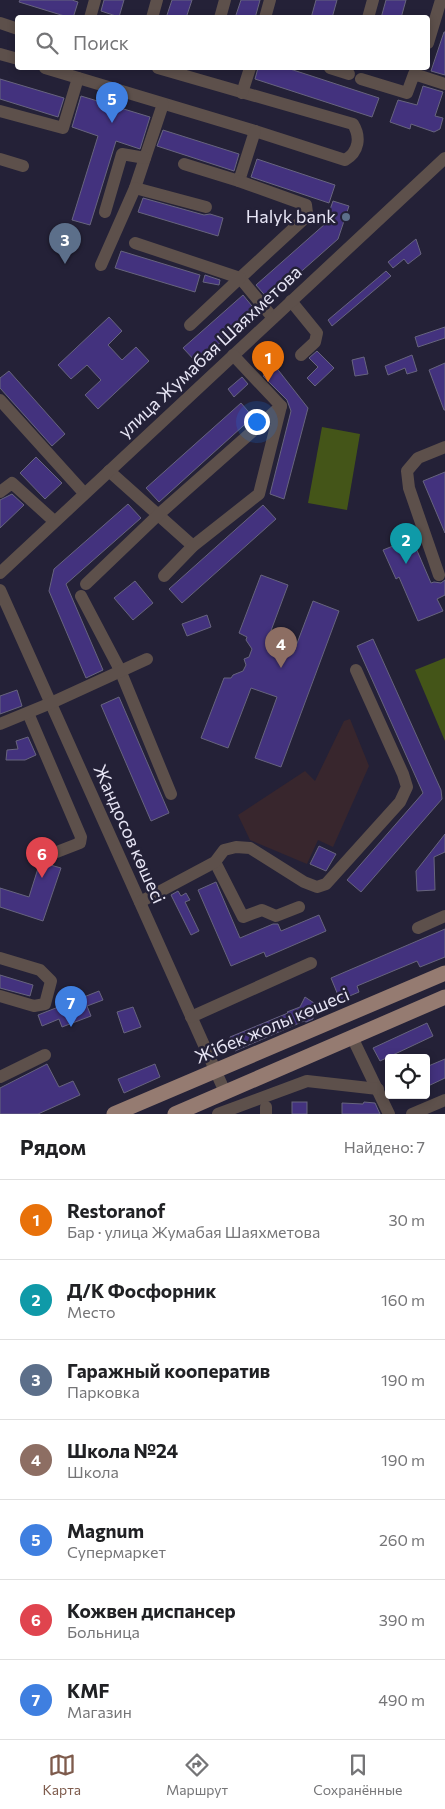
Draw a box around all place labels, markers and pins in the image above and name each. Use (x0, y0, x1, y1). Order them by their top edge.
pin: 5 (96, 82, 128, 123)
place label: Halyk bank (246, 205, 336, 227)
marker: Halyk bank (340, 211, 352, 223)
pin: 3 (49, 223, 81, 264)
pin: 1 (252, 341, 284, 382)
pin: 2 (390, 523, 422, 564)
pin: 4 (265, 627, 297, 668)
pin: 6 (26, 837, 58, 878)
pin: 7 (55, 986, 87, 1027)

